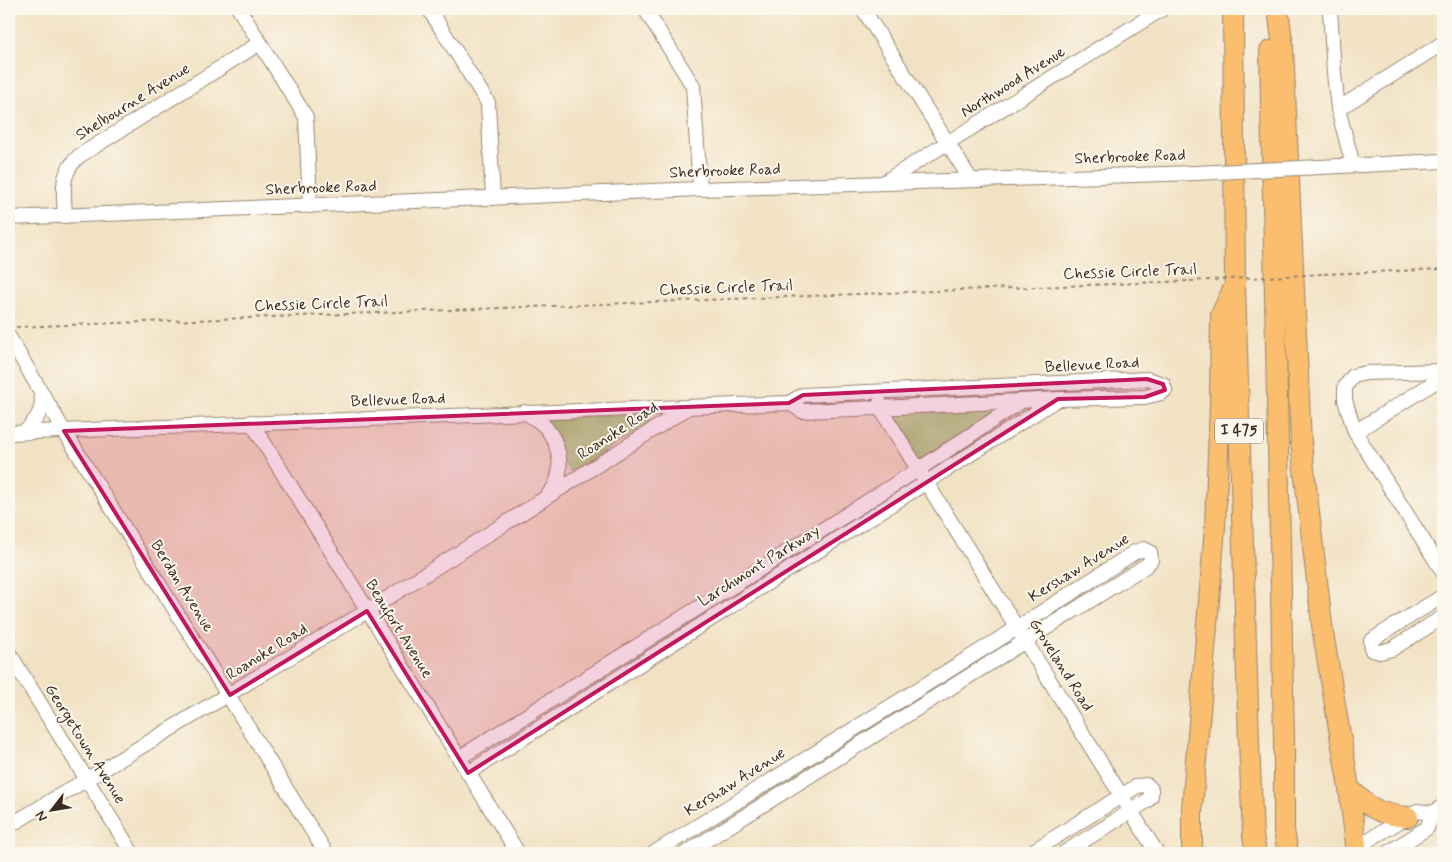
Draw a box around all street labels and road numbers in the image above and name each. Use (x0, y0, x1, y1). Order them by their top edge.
street label: Northwood Avenue (957, 41, 1070, 123)
street label: Shelbourne Avenue (72, 58, 194, 146)
street label: Sherbrooke Road (1074, 145, 1186, 169)
street label: Sherbrooke Road (669, 159, 781, 183)
street label: Sherbrooke Road (265, 176, 377, 200)
street label: Chessie Circle Trail (1063, 259, 1197, 285)
street label: Chessie Circle Trail (659, 275, 793, 301)
street label: Chessie Circle Trail (254, 291, 388, 317)
street label: Bellevue Road (1044, 352, 1140, 378)
street label: Bellevue Road (350, 388, 446, 412)
street label: Roanoke Road (574, 397, 662, 465)
road number: I 475 (1215, 418, 1263, 444)
street label: Larchmont Parkway (694, 520, 824, 612)
street label: Kershaw Avenue (1025, 529, 1133, 607)
street label: Berdan Avenue (145, 536, 219, 636)
street label: Beaufort Avenue (359, 576, 438, 684)
street label: Groveland Road (1024, 614, 1098, 716)
street label: Roanoke Road (222, 619, 312, 685)
street label: Georgetown Avenue (39, 680, 130, 808)
street label: Kershaw Avenue (681, 743, 789, 821)

